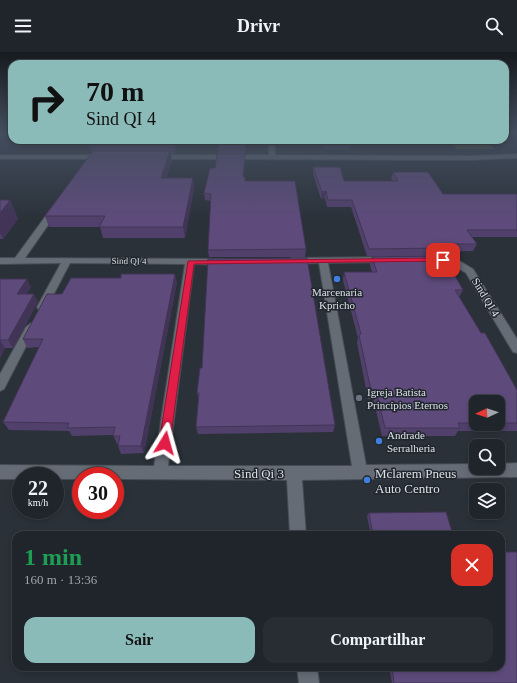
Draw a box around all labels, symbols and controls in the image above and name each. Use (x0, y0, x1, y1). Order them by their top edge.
icon: menu (12, 15, 34, 37)
icon: search (483, 15, 505, 37)
text: Drivr (237, 16, 280, 36)
icon: right (20, 76, 72, 128)
text: 70 m (86, 76, 144, 107)
text: Sind QI 4 (86, 109, 156, 129)
pin (426, 243, 460, 277)
icon: arrive (432, 249, 454, 271)
street label: Sind QI 4 (111, 256, 147, 266)
marker: Marcenaria Kpricho (332, 274, 342, 284)
street label: Sind QI 4 (470, 276, 502, 319)
place label: Marcenaria Kpricho (312, 286, 362, 311)
place label: Igreja Batista Princípios Eternos (367, 386, 448, 411)
marker: Igreja Batista Princípios Eternos (354, 393, 364, 403)
north arrow (469, 395, 505, 431)
map controls (469, 395, 505, 519)
position arrow (144, 422, 186, 464)
place label: Andrade Serralheria (387, 429, 435, 454)
marker: Andrade Serralheria (374, 436, 384, 446)
button: search (469, 439, 505, 475)
street label: Sind Qi 3 (234, 466, 284, 481)
place label: Mclarem Pneus Auto Centro (375, 466, 456, 496)
speed limit sign: 30 (72, 467, 124, 519)
marker: Mclarem Pneus Auto Centro (362, 475, 372, 485)
text: 22 (28, 477, 48, 499)
button: layers (469, 483, 505, 519)
text: km/h (28, 497, 48, 508)
text: 1 min (24, 544, 82, 570)
button: close (451, 544, 493, 586)
text: 160 m · 13:36 (24, 572, 97, 587)
button: Sair (24, 617, 255, 663)
button: Compartilhar (263, 617, 493, 663)

